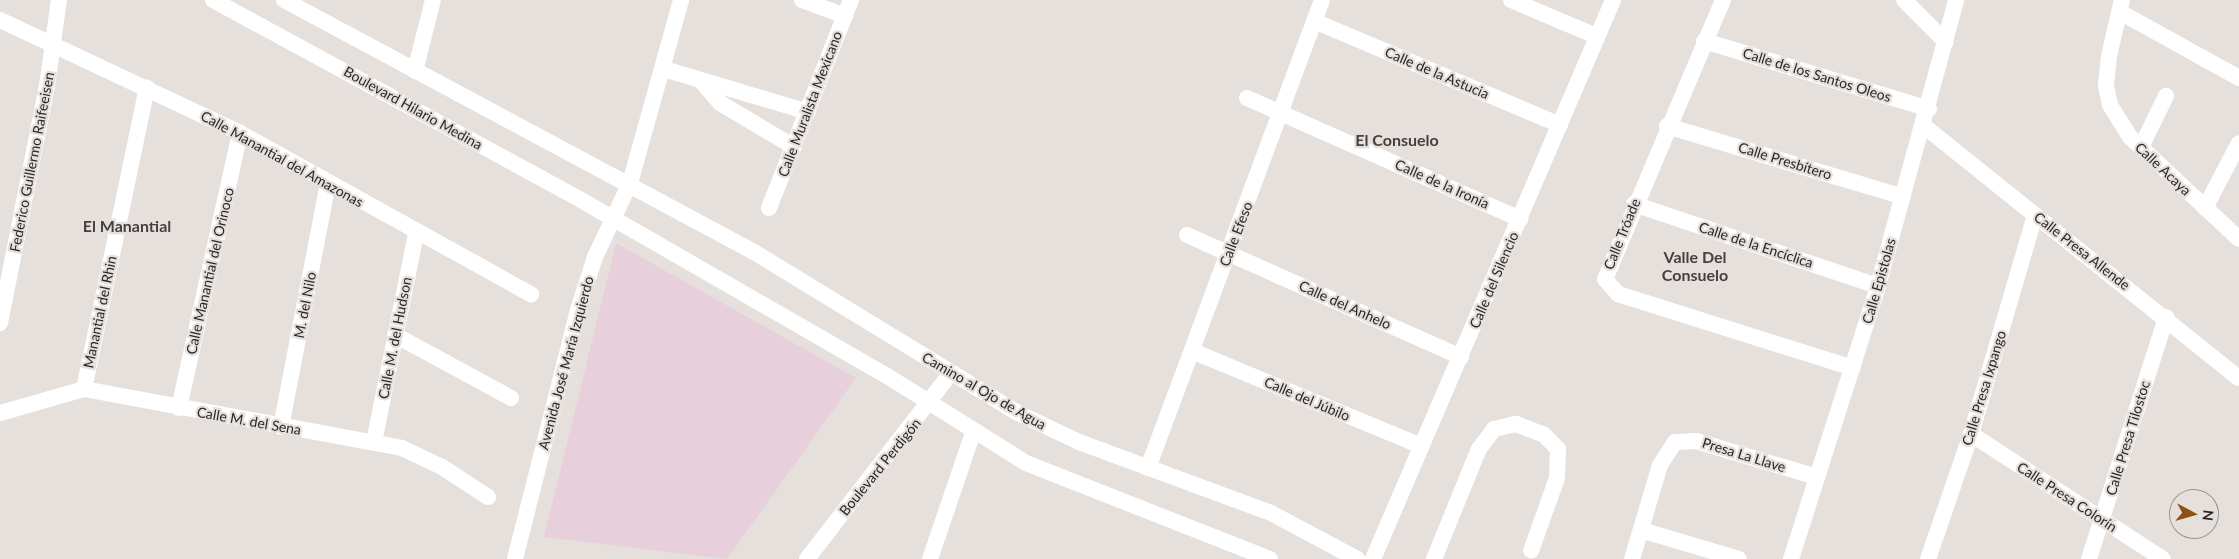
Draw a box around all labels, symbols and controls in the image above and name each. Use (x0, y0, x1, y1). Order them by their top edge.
street label: Calle Muralista Mexicano (774, 29, 846, 179)
street label: Calle de la Astucia (1382, 43, 1492, 103)
street label: Calle de los Santos Oleos (1741, 44, 1893, 106)
street label: Boulevard Hilario Medina (341, 63, 485, 153)
street label: Federico Guillermo Raifeeisen (6, 71, 58, 253)
street label: Calle Manantial del Amazonas (198, 107, 366, 211)
district label: El Consuelo (1355, 130, 1439, 150)
street label: Calle Presbítero (1736, 139, 1834, 183)
street label: Calle Acaya (2131, 139, 2195, 199)
street label: Calle de la Ironía (1392, 156, 1492, 212)
street label: Calle Manantial del Orinoco (183, 186, 237, 356)
street label: Calle Tróade (1600, 196, 1644, 272)
street label: Calle Efeso (1216, 199, 1256, 269)
street label: Calle Presa Allende (2031, 208, 2133, 294)
district label: El Manantial (83, 216, 171, 236)
street label: Calle de la Encíclica (1697, 219, 1815, 271)
street label: Calle del Silencio (1466, 229, 1522, 331)
street label: Calle Epistolas (1859, 236, 1899, 326)
district label: Valle Del Consuelo (1662, 247, 1728, 285)
street label: Manantial del Rhin (80, 254, 120, 370)
street label: M. del Nilo (290, 270, 320, 340)
street label: Avenida José María Izquierdo (535, 274, 597, 452)
street label: Calle M. del Hudson (375, 276, 415, 400)
street label: Calle del Anhelo (1296, 277, 1394, 333)
street label: Calle Presa Ixpango (1958, 328, 2010, 448)
street label: Camino al Ojo de Agua (919, 349, 1049, 433)
street label: Calle del Júbilo (1261, 373, 1353, 425)
street label: Calle Presa Tilostoc (2103, 378, 2153, 498)
street label: Calle M. del Sena (196, 404, 302, 438)
street label: Boulevard Perdigón (836, 415, 924, 519)
street label: Presa La Llave (1700, 434, 1788, 476)
street label: Calle Presa Colorín (2014, 458, 2120, 536)
north arrow (2169, 489, 2219, 539)
text: N (2199, 509, 2217, 522)

